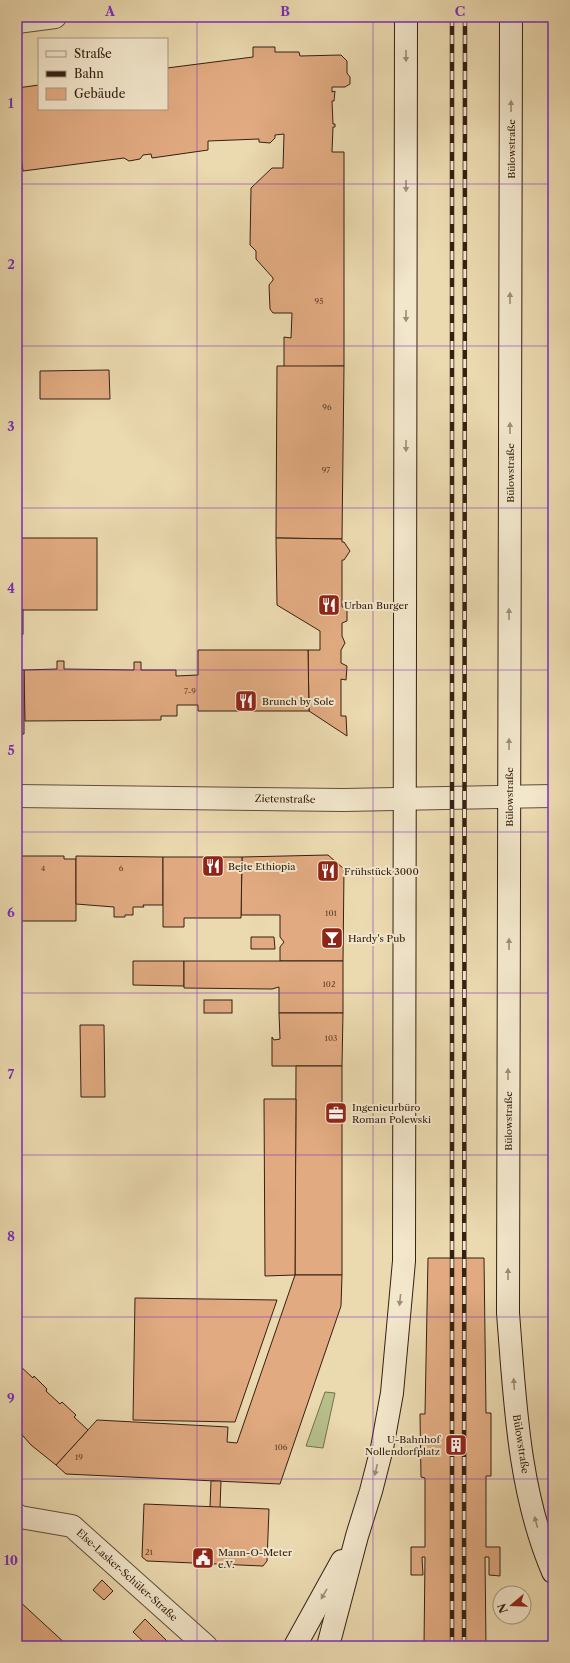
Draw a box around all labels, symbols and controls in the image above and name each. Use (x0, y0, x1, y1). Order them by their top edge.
text: A (104, 3, 116, 19)
text: B (280, 3, 290, 19)
text: C (455, 3, 465, 19)
legend (38, 38, 168, 110)
text: Straße (74, 46, 112, 61)
one-way arrow (403, 50, 409, 63)
text: Bahn (74, 66, 104, 81)
text: Gebäude (74, 86, 126, 101)
text: 1 (8, 95, 14, 111)
one-way arrow (508, 99, 514, 112)
street label: Bülowstraße (505, 119, 518, 179)
one-way arrow (403, 180, 409, 193)
text: 2 (7, 256, 15, 272)
one-way arrow (507, 292, 514, 304)
house number: 95 (314, 296, 324, 306)
one-way arrow (403, 310, 409, 323)
house number: 96 (322, 402, 332, 412)
text: 3 (7, 418, 15, 434)
one-way arrow (507, 421, 513, 434)
one-way arrow (403, 440, 409, 453)
street label: Bülowstraße (504, 443, 517, 503)
house number: 97 (322, 465, 330, 475)
text: 4 (7, 580, 15, 596)
restaurant icon: Urban Burger (316, 592, 342, 618)
place label: Urban Burger (344, 599, 409, 612)
one-way arrow (506, 607, 512, 620)
house number: 7-9 (184, 686, 196, 696)
restaurant icon: Brunch by Sole (233, 688, 259, 714)
place label: Brunch by Sole (262, 695, 335, 708)
one-way arrow (506, 737, 512, 750)
text: 5 (7, 742, 15, 758)
street label: Bülowstraße (503, 767, 516, 827)
street label: Zietenstraße (255, 792, 316, 806)
restaurant icon: Bejte Ethiopia (200, 853, 226, 879)
restaurant icon: Frühstück 3000 (315, 858, 341, 884)
place label: Bejte Ethiopia (228, 860, 296, 873)
house number: 4 (41, 863, 46, 873)
house number: 6 (119, 863, 124, 873)
place label: Frühstück 3000 (344, 865, 419, 878)
text: 6 (7, 904, 15, 920)
house number: 101 (325, 908, 338, 918)
bar icon: Hardy's Pub (319, 925, 345, 951)
place label: Hardy's Pub (348, 932, 405, 945)
one-way arrow (506, 937, 512, 950)
house number: 102 (322, 979, 336, 989)
house number: 103 (325, 1033, 337, 1043)
text: 7 (8, 1066, 15, 1082)
one-way arrow (505, 1067, 511, 1080)
street label: Bülowstraße (502, 1091, 515, 1151)
office icon: Ingenieurbüro Roman Polewski (323, 1100, 349, 1126)
place label: Ingenieurbüro Roman Polewski (352, 1101, 431, 1126)
text: 8 (7, 1228, 15, 1244)
one-way arrow (505, 1267, 511, 1280)
one-way arrow (397, 1294, 404, 1306)
one-way arrow (510, 1378, 517, 1390)
text: 9 (7, 1390, 15, 1406)
street label: Bülowstraße (510, 1413, 532, 1475)
building icon: U-Bahnhof Nollendorfplatz (443, 1432, 469, 1458)
place label: U-Bahnhof Nollendorfplatz (365, 1433, 441, 1458)
house number: 106 (274, 1442, 288, 1452)
house number: 19 (75, 1452, 83, 1462)
one-way arrow (373, 1464, 379, 1476)
one-way arrow (533, 1515, 539, 1528)
street label: Else-Lasker-Schüler-Straße (74, 1526, 181, 1624)
public building icon: Mann-O-Meter e.V. (190, 1545, 216, 1571)
place label: Mann-O-Meter e.V. (218, 1546, 293, 1571)
house number: 21 (145, 1547, 154, 1557)
text: 10 (4, 1552, 18, 1568)
north arrow (492, 1585, 532, 1625)
one-way arrow (320, 1588, 327, 1600)
text: N (494, 1601, 511, 1615)

